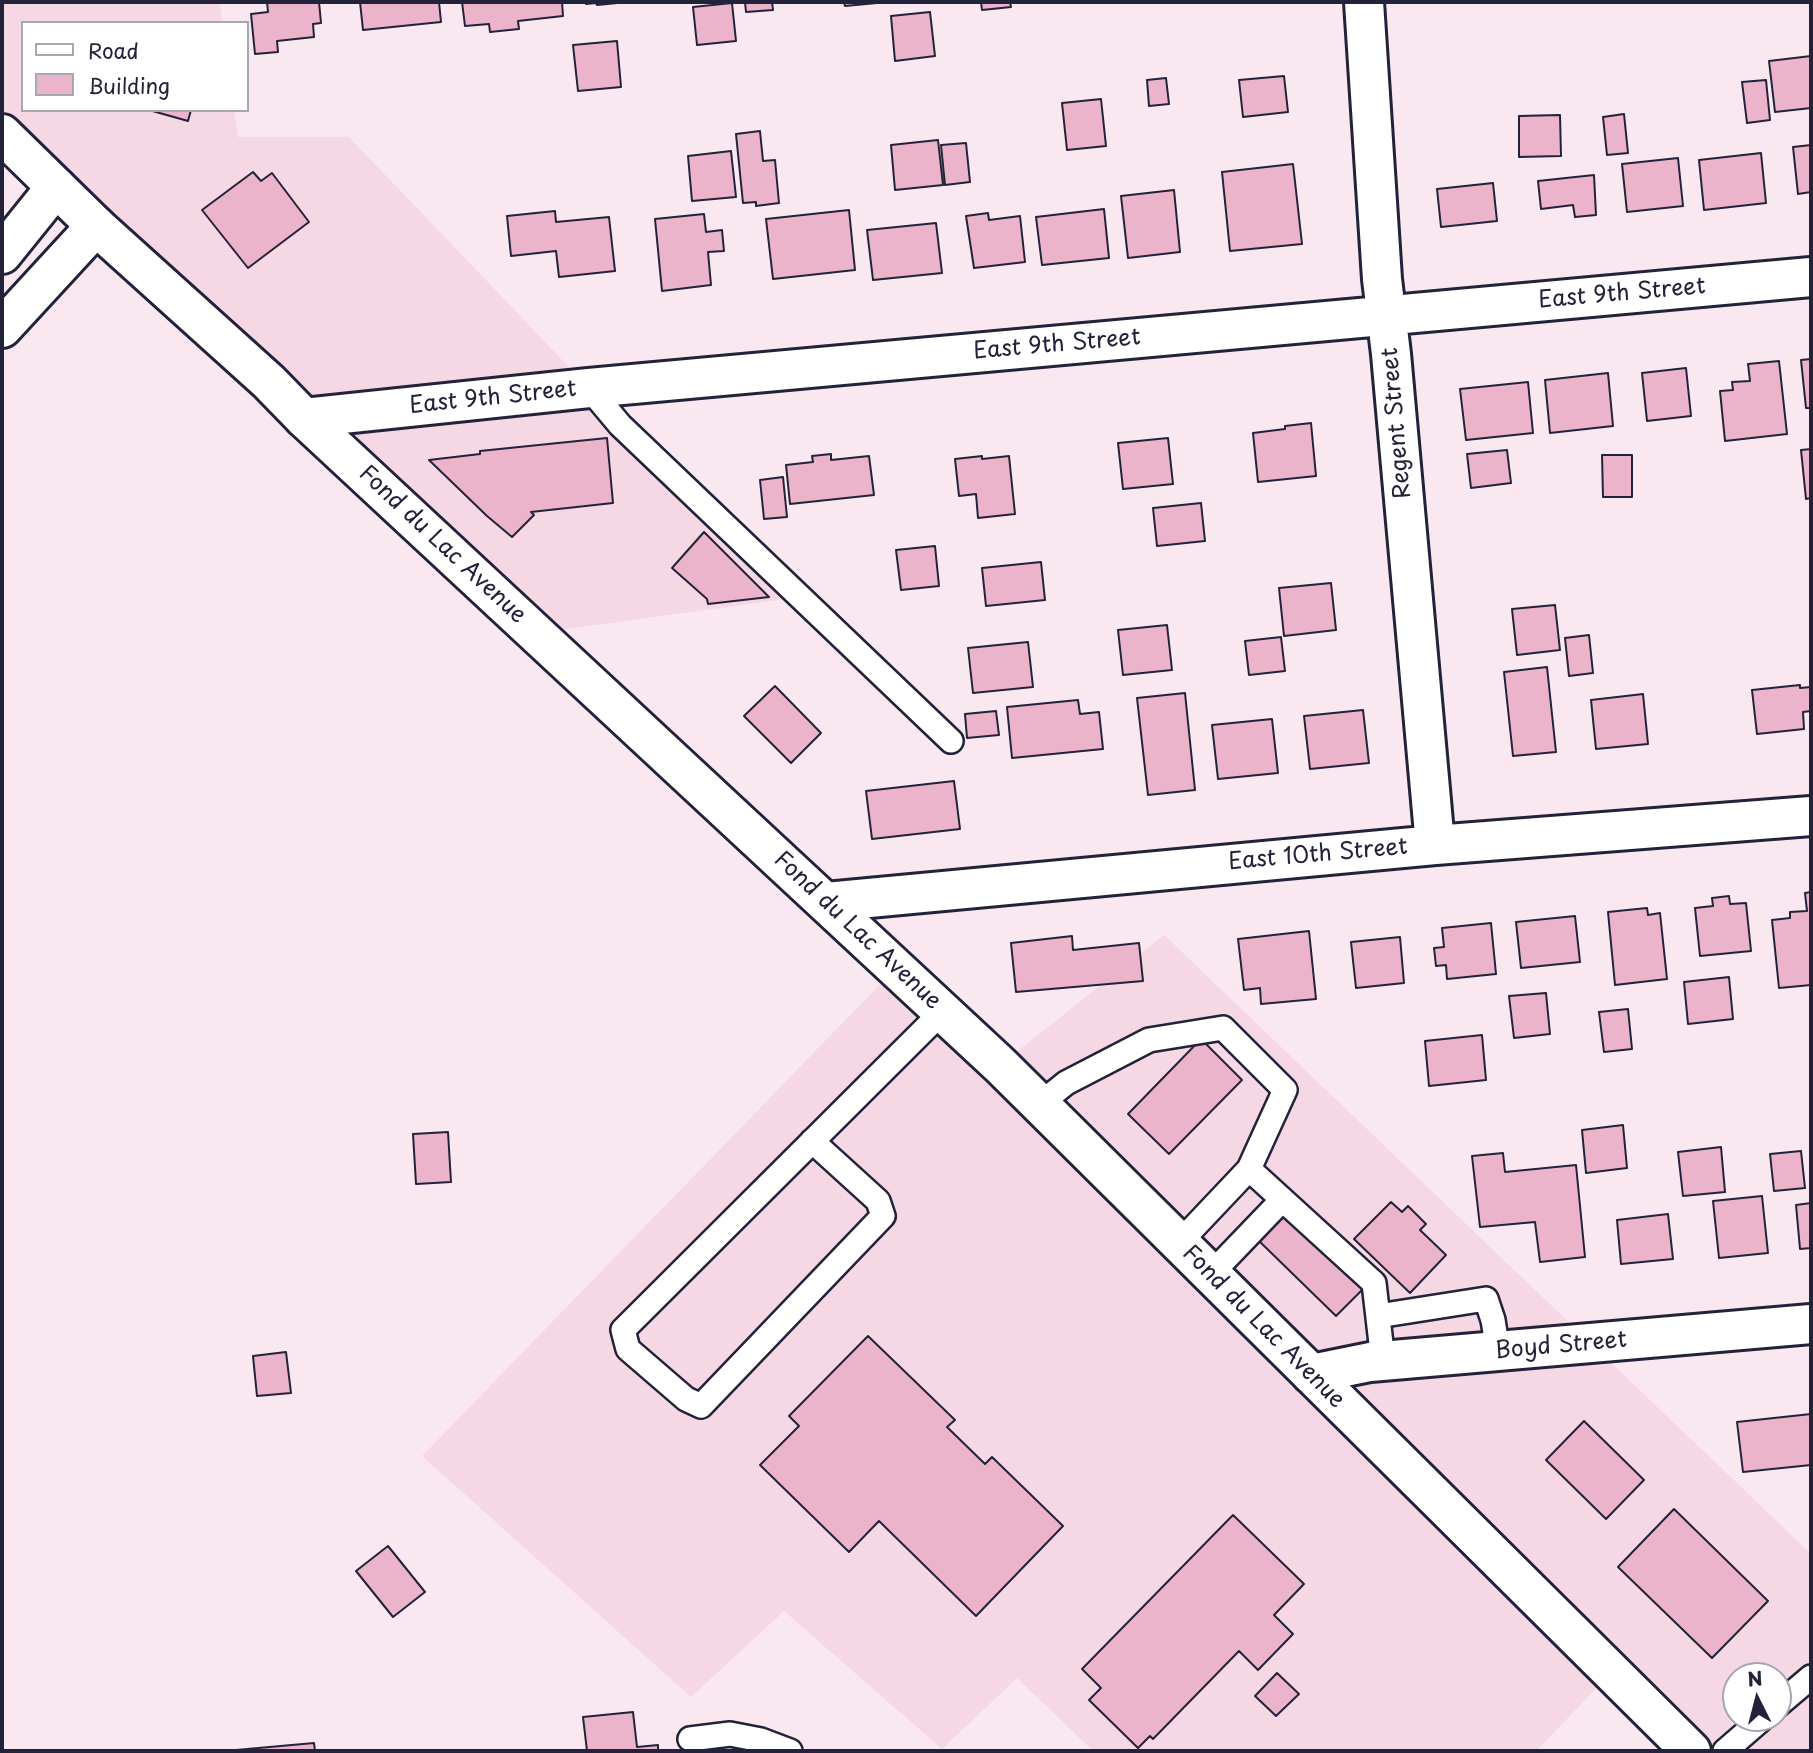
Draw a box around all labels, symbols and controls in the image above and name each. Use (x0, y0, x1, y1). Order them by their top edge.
legend (21, 21, 248, 112)
text: Road (88, 34, 139, 66)
text: Building (88, 69, 170, 101)
street label: East 9th Street (1537, 273, 1707, 315)
street label: East 9th Street (972, 324, 1142, 366)
street label: Regent Street (1377, 346, 1417, 500)
street label: East 9th Street (408, 376, 578, 420)
street label: Fond du Lac Avenue (353, 460, 531, 630)
street label: East 10th Street (1227, 833, 1409, 877)
street label: Fond du Lac Avenue (768, 846, 946, 1016)
street label: Fond du Lac Avenue (1176, 1240, 1350, 1414)
street label: Boyd Street (1494, 1327, 1628, 1365)
north arrow (1722, 1662, 1792, 1732)
text: N (1746, 1663, 1764, 1693)

